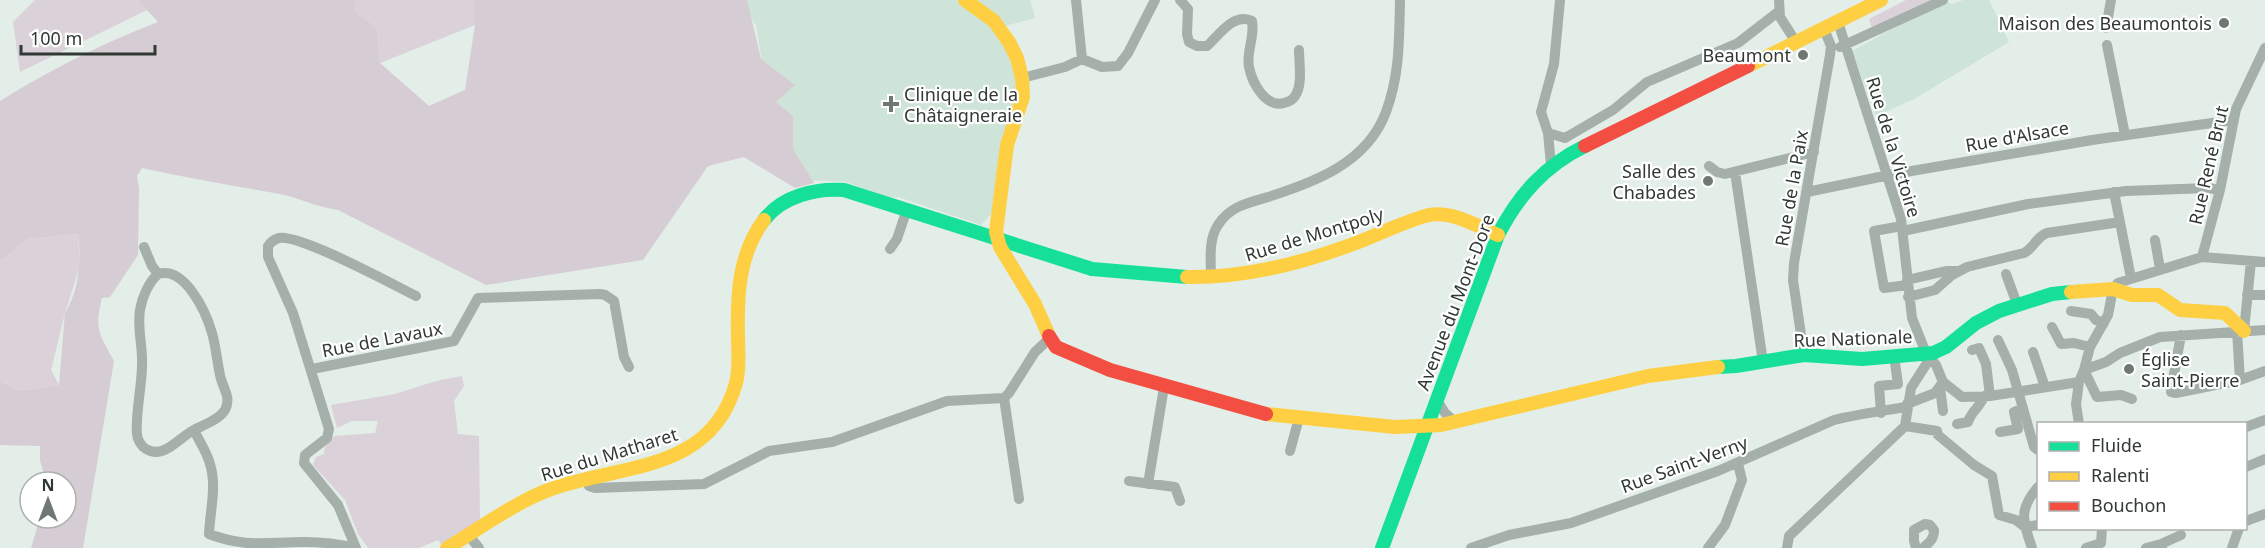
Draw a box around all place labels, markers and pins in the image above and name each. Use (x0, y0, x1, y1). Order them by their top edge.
place label: Maison des Beaumontois (1999, 11, 2212, 35)
marker: Maison des Beaumontois (2217, 16, 2231, 30)
place label: Beaumont (1703, 43, 1791, 67)
marker: Beaumont (1796, 48, 1810, 62)
place label: Clinique de la Châtaigneraie (904, 82, 1022, 127)
marker: Clinique de la Châtaigneraie (882, 95, 900, 113)
place label: Salle des Chabades (1612, 159, 1696, 204)
marker: Salle des Chabades (1701, 174, 1715, 188)
place label: Église Saint-Pierre (2141, 347, 2239, 392)
marker: Église Saint-Pierre (2122, 362, 2136, 376)

